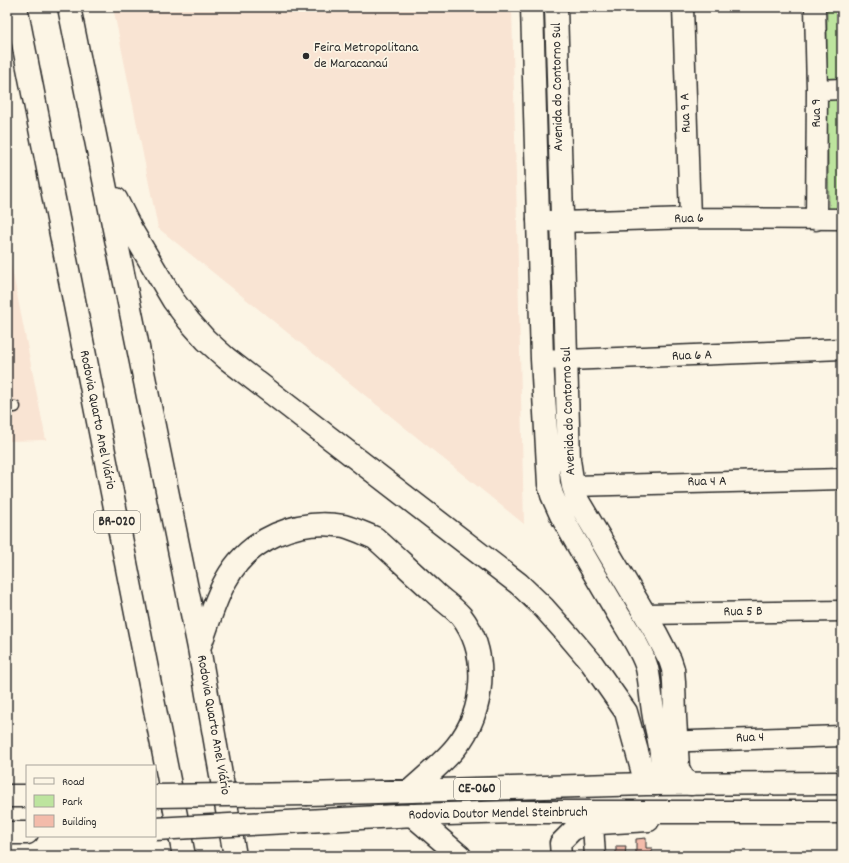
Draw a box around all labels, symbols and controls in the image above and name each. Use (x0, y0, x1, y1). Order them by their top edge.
street label: Avenida do Contorno Sul (547, 22, 569, 152)
place label: Feira Metropolitana de Maracanaú (314, 38, 419, 74)
marker: Feira Metropolitana de Maracanaú (301, 51, 311, 61)
street label: Rua 9 A (675, 92, 697, 133)
street label: Rua 9 (807, 98, 827, 128)
street label: Rua 6 (674, 209, 704, 229)
street label: Rua 6 A (671, 345, 713, 367)
street label: Avenida do Contorno Sul (557, 346, 581, 476)
street label: Rodovia Quarto Anel Viário (74, 349, 120, 491)
street label: Rua 4 A (687, 472, 727, 492)
road number: BR-020 (94, 511, 140, 533)
street label: Rua 5 B (723, 602, 763, 622)
street label: Rodovia Quarto Anel Viário (191, 654, 235, 796)
street label: Rua 4 (735, 728, 765, 748)
legend (26, 765, 156, 837)
text: Road (62, 774, 84, 791)
road number: CE-060 (454, 778, 500, 800)
text: Park (62, 794, 83, 811)
street label: Rodovia Doutor Mendel Steinbruch (408, 802, 588, 826)
text: Building (62, 814, 97, 831)

